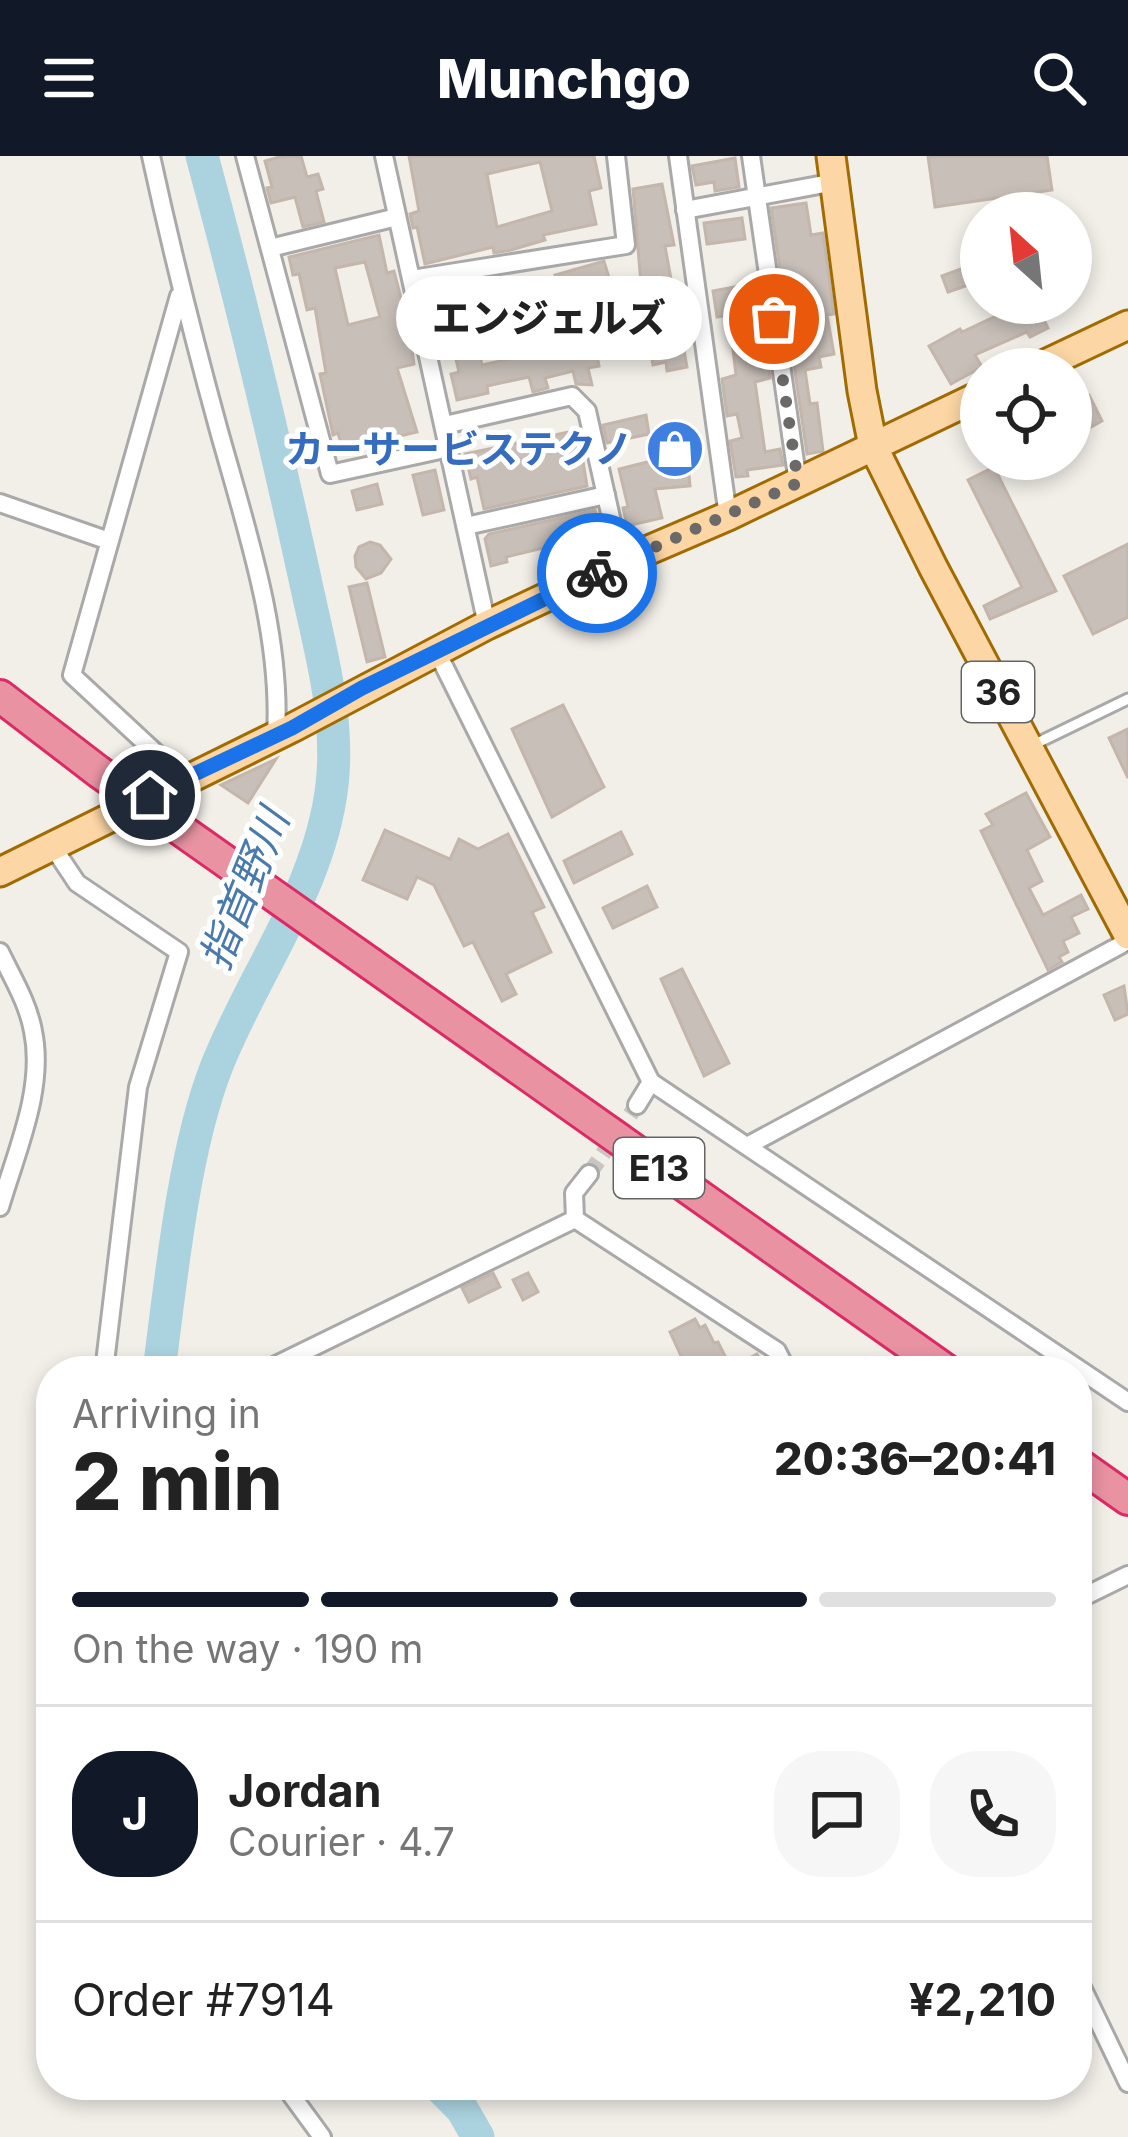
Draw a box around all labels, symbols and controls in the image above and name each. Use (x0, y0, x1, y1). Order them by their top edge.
icon: menu (36, 45, 102, 111)
icon: search (1026, 45, 1092, 111)
text: Munchgo (437, 46, 691, 111)
north arrow (960, 192, 1092, 324)
map controls (960, 192, 1092, 480)
pin (723, 268, 825, 370)
callout: エンジェルズ (396, 277, 702, 361)
icon: bag (741, 286, 807, 352)
text: エンジェルズ (432, 294, 666, 341)
button: locate (960, 348, 1092, 480)
shop icon: カーサービステクノ (644, 418, 706, 480)
place label: カーサービステクノ (285, 425, 633, 472)
courier (537, 513, 657, 633)
icon: bike (564, 540, 630, 606)
road number: 36 (962, 662, 1034, 722)
pin (99, 744, 201, 846)
icon: home (117, 762, 183, 828)
water label: 指首野川 (188, 798, 300, 976)
road number: E13 (614, 1138, 704, 1198)
text: Arriving in (72, 1390, 261, 1437)
text: 20:36–20:41 (774, 1431, 1056, 1486)
text: 2 min (72, 1434, 283, 1529)
text: On the way · 190 m (72, 1625, 423, 1672)
button: chat (774, 1751, 900, 1877)
button: phone (930, 1751, 1056, 1877)
text: Jordan (228, 1763, 382, 1818)
text: J (122, 1786, 148, 1841)
text: Courier · 4.7 (228, 1818, 455, 1865)
text: Order #7914 (72, 1972, 335, 2027)
text: ¥2,210 (909, 1972, 1056, 2027)

